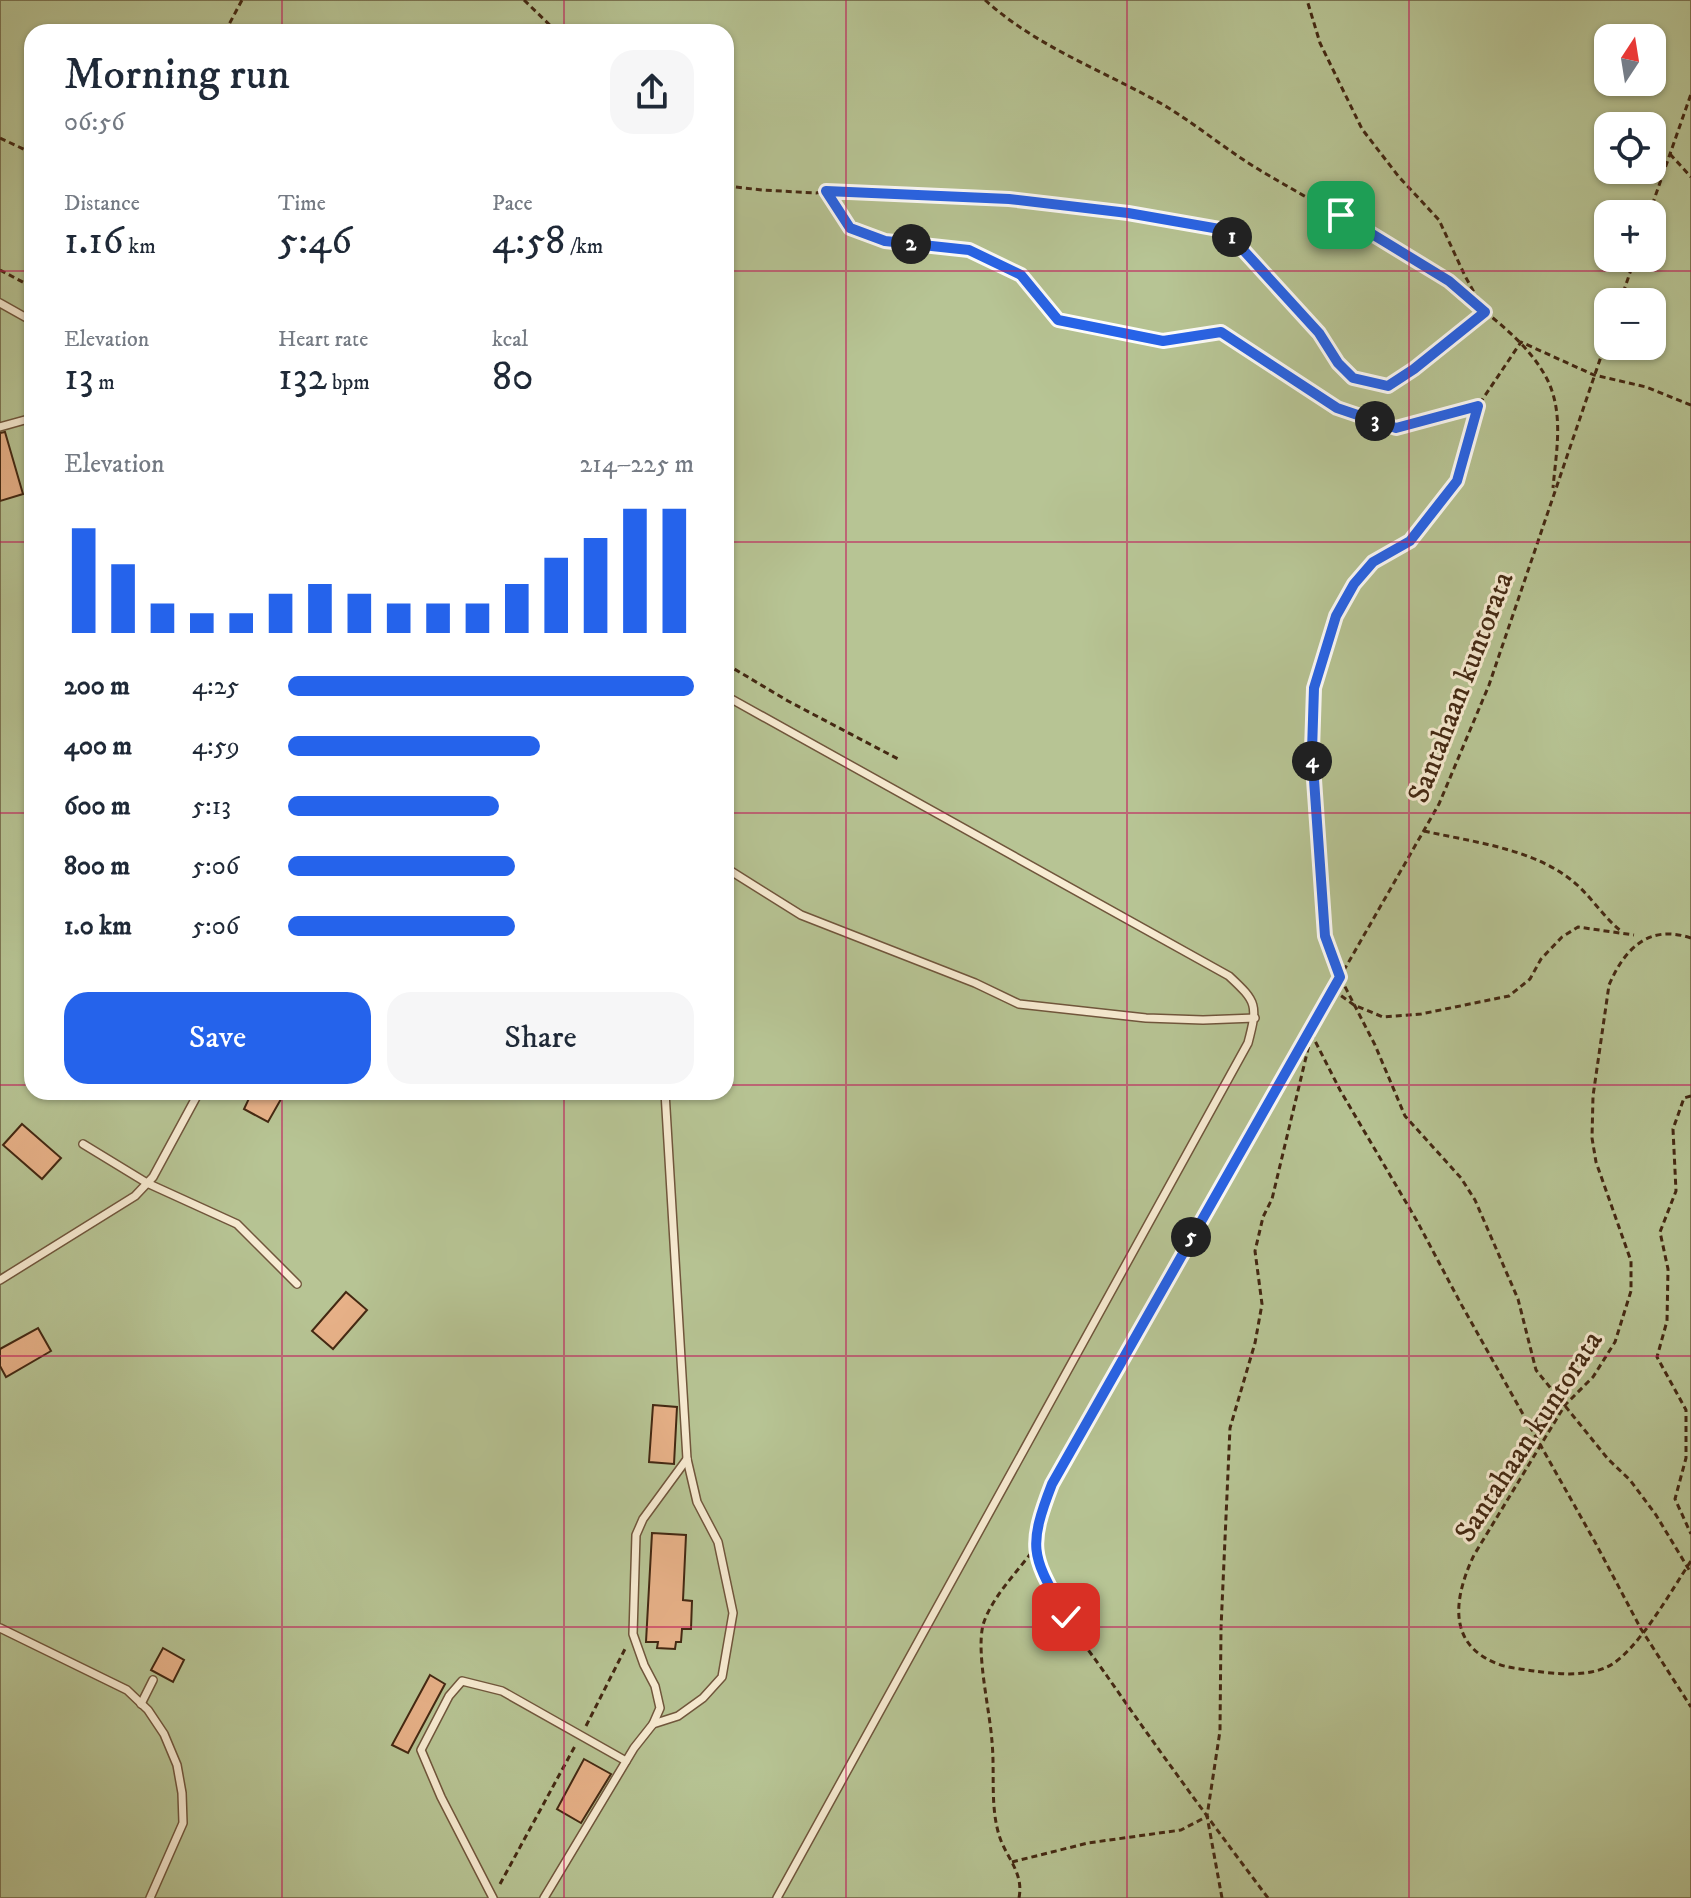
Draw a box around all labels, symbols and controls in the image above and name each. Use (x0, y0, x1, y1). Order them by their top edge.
north arrow (1594, 24, 1666, 96)
map controls (1594, 24, 1666, 360)
text: Morning run (64, 48, 290, 103)
button: share (610, 50, 694, 134)
text: 06:56 (64, 106, 125, 139)
button: locate (1594, 112, 1666, 184)
pin (1307, 181, 1375, 249)
text: Distance (64, 190, 140, 217)
text: Time (278, 190, 326, 217)
text: Pace (492, 190, 533, 217)
icon: arrive (1319, 193, 1363, 237)
button: + (1594, 200, 1666, 272)
text: 1.16 (64, 217, 124, 267)
text: 5:46 (278, 217, 352, 267)
text: 4:58 (492, 217, 565, 267)
pin: 1 (1212, 217, 1252, 257)
text: 1 (1228, 223, 1236, 250)
pin: 2 (891, 224, 931, 264)
text: 2 (906, 230, 916, 257)
text: km (124, 233, 156, 260)
text: /km (565, 233, 603, 260)
button: − (1594, 288, 1666, 360)
text: Elevation (64, 326, 149, 353)
text: Heart rate (278, 326, 368, 353)
text: kcal (492, 326, 528, 353)
text: 13 (64, 353, 94, 403)
text: 132 (278, 353, 327, 403)
text: 80 (492, 353, 534, 403)
text: m (94, 369, 115, 396)
text: bpm (327, 369, 370, 396)
pin: 3 (1355, 401, 1395, 441)
text: 3 (1371, 407, 1379, 434)
text: Elevation (64, 448, 165, 481)
text: 214–225 m (580, 448, 694, 481)
street label: Santahaan kuntorata (1400, 566, 1523, 808)
text: 200 m (64, 670, 130, 703)
text: 4:25 (192, 670, 239, 703)
text: 400 m (64, 730, 132, 763)
text: 4:59 (192, 730, 240, 763)
pin: 4 (1292, 741, 1332, 781)
text: 4 (1306, 747, 1318, 774)
text: 600 m (64, 790, 131, 823)
text: 5:13 (192, 790, 231, 823)
text: 800 m (64, 850, 130, 883)
text: 5:06 (192, 850, 239, 883)
text: 1.0 km (64, 910, 132, 943)
text: 5:06 (192, 910, 239, 943)
button: Save (64, 992, 371, 1084)
button: Share (387, 992, 694, 1084)
pin: 5 (1171, 1217, 1211, 1257)
text: 5 (1186, 1223, 1196, 1250)
street label: Santahaan kuntorata (1447, 1324, 1612, 1550)
pin (1032, 1583, 1100, 1651)
icon: check (1044, 1595, 1088, 1639)

